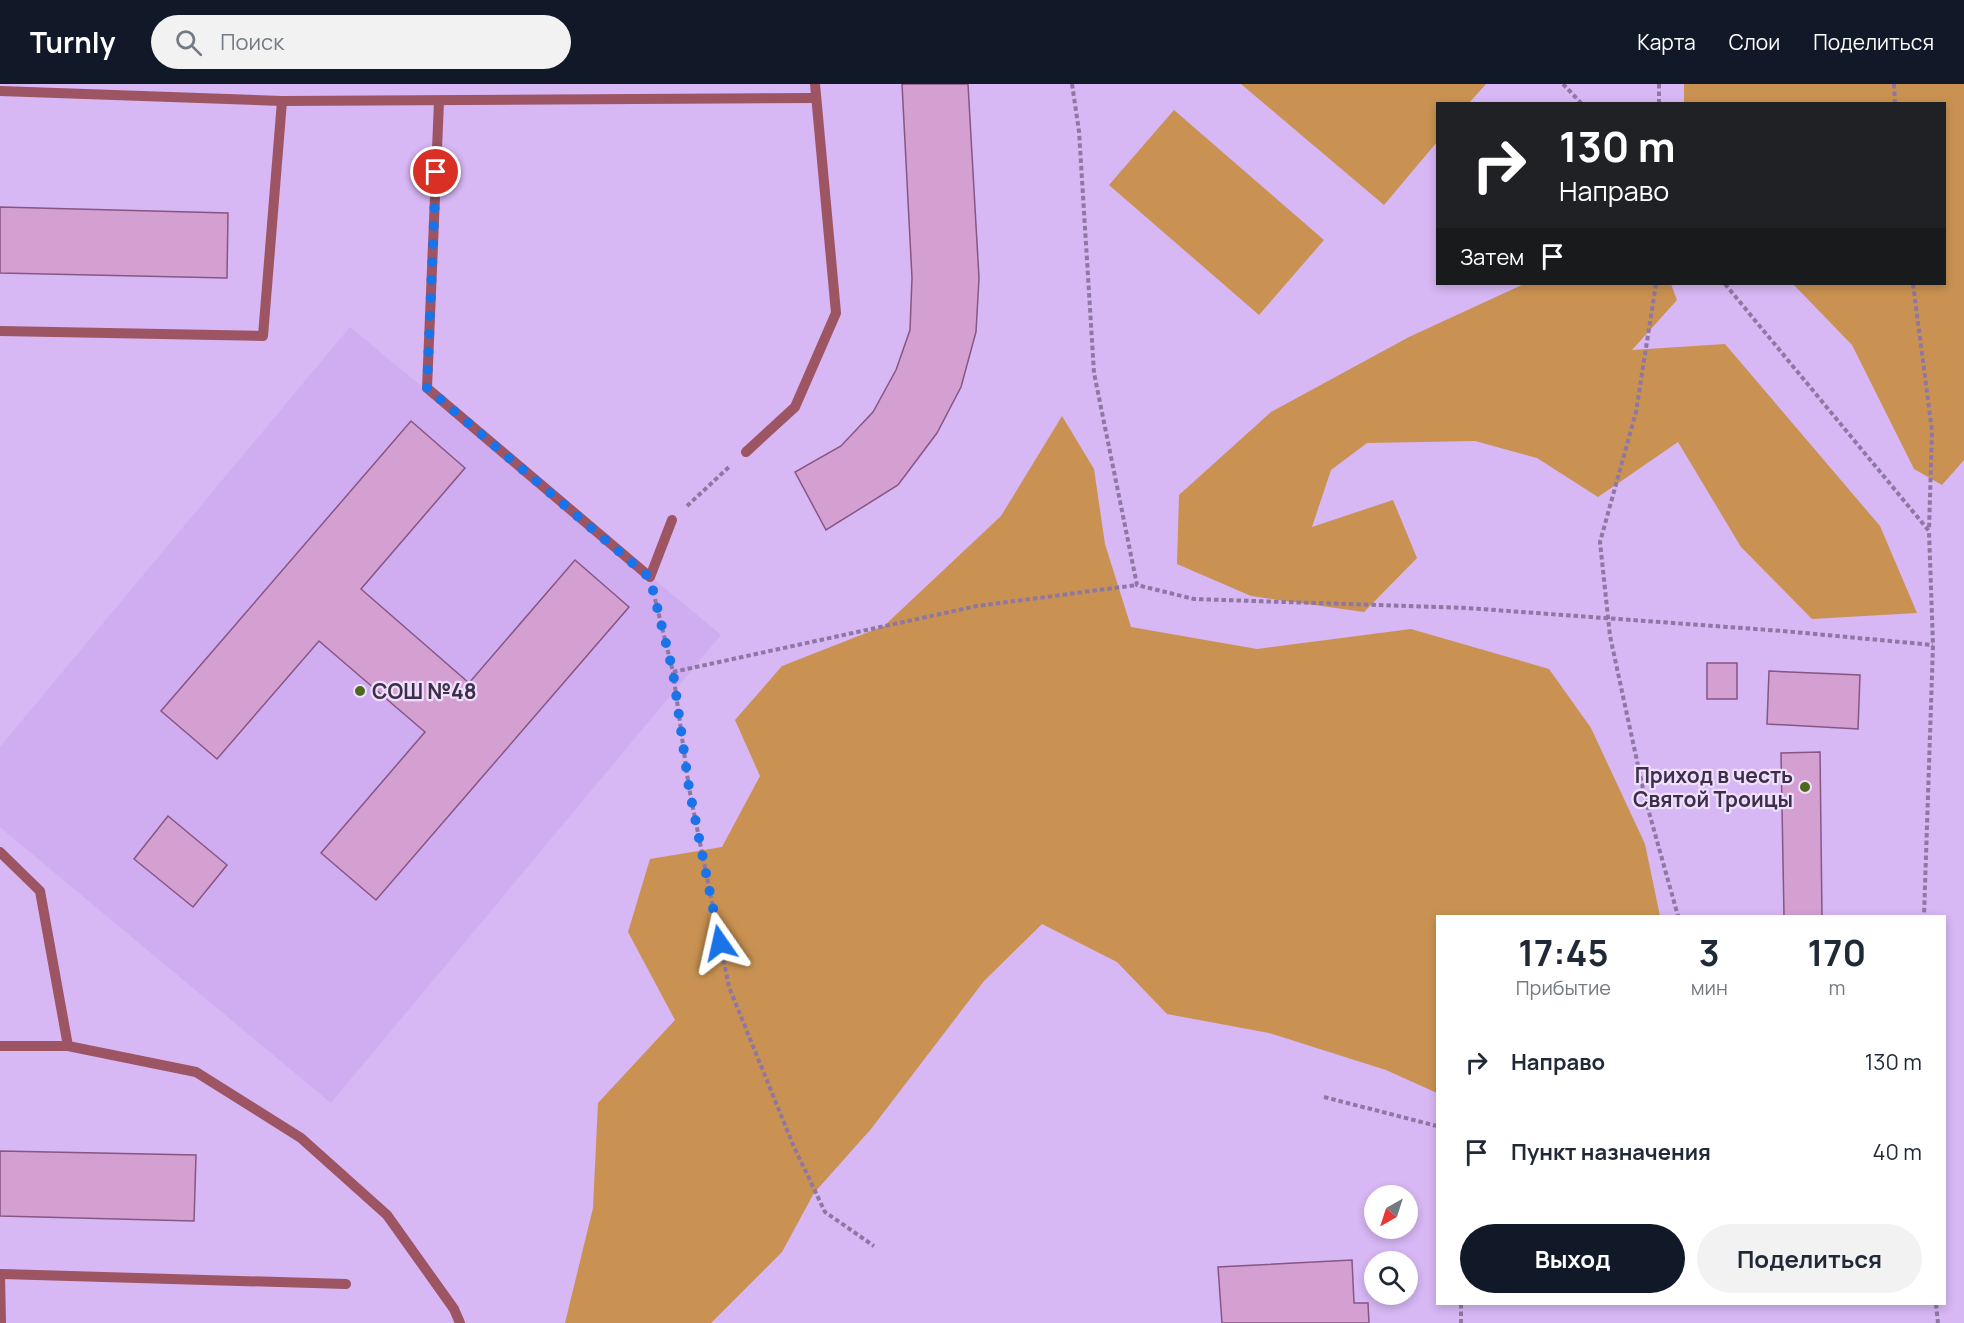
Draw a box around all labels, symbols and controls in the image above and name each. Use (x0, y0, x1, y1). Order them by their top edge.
search box (151, 15, 571, 69)
text: Turnly (30, 23, 115, 61)
icon: search (172, 26, 205, 59)
text: Поиск (220, 27, 284, 57)
text: Карта (1637, 28, 1696, 56)
text: Слои (1729, 28, 1780, 56)
text: Поделиться (1813, 28, 1934, 56)
text: 130 m (1559, 117, 1676, 175)
icon: right (1460, 126, 1538, 204)
pin (410, 146, 461, 197)
icon: arrive (419, 155, 452, 188)
text: Направо (1559, 172, 1669, 209)
icon: arrive (1536, 240, 1569, 273)
text: Затем (1460, 242, 1524, 272)
place label: СОШ №48 (372, 677, 477, 705)
marker: СОШ №48 (353, 684, 367, 698)
place label: Приход в честь Святой Троицы (1633, 761, 1793, 813)
marker: Приход в честь Святой Троицы (1798, 780, 1812, 794)
position arrow (688, 911, 752, 975)
text: 17:45 (1518, 928, 1609, 977)
text: 3 (1699, 928, 1720, 977)
text: 170 (1808, 928, 1866, 977)
text: Прибытие (1516, 974, 1611, 1001)
text: мин (1691, 974, 1728, 1001)
text: m (1828, 974, 1845, 1001)
icon: right (1460, 1046, 1493, 1079)
text: Направо (1511, 1047, 1605, 1077)
text: 130 m (1865, 1047, 1922, 1077)
icon: arrive (1460, 1136, 1493, 1169)
text: Пункт назначения (1511, 1137, 1711, 1167)
text: 40 m (1873, 1137, 1922, 1167)
north arrow (1364, 1185, 1418, 1239)
map controls (1364, 1185, 1418, 1305)
button: Выход (1460, 1224, 1685, 1293)
button: Поделиться (1697, 1224, 1922, 1293)
button: search (1364, 1251, 1418, 1305)

